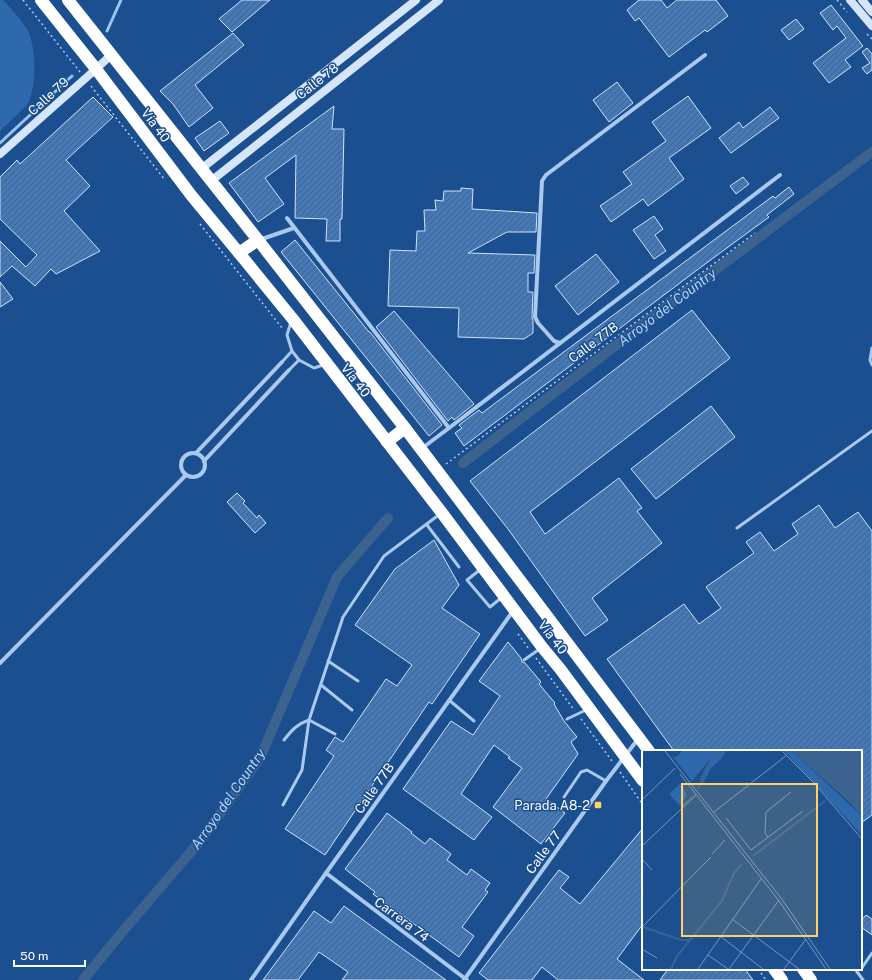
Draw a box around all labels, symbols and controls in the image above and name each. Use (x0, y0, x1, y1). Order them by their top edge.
street label: Calle 78 (293, 60, 342, 103)
street label: Calle 79 (25, 74, 72, 119)
street label: Vía 40 (138, 106, 173, 145)
water label: Arroyo del Country (615, 264, 720, 349)
street label: Calle 77B (565, 319, 621, 366)
street label: Vía 40 (338, 361, 373, 400)
street label: Vía 40 (535, 618, 570, 657)
water label: Arroyo del Country (187, 745, 269, 852)
inset map (642, 750, 862, 970)
street label: Calle 77B (352, 760, 397, 816)
place label: Parada A8-2 (514, 798, 590, 813)
marker: Parada A8-2 (593, 800, 603, 810)
street label: Calle 77 (523, 828, 564, 877)
street label: Carrera 74 (372, 894, 432, 945)
scale bar (14, 942, 85, 968)
text: 50 m (20, 949, 48, 963)

